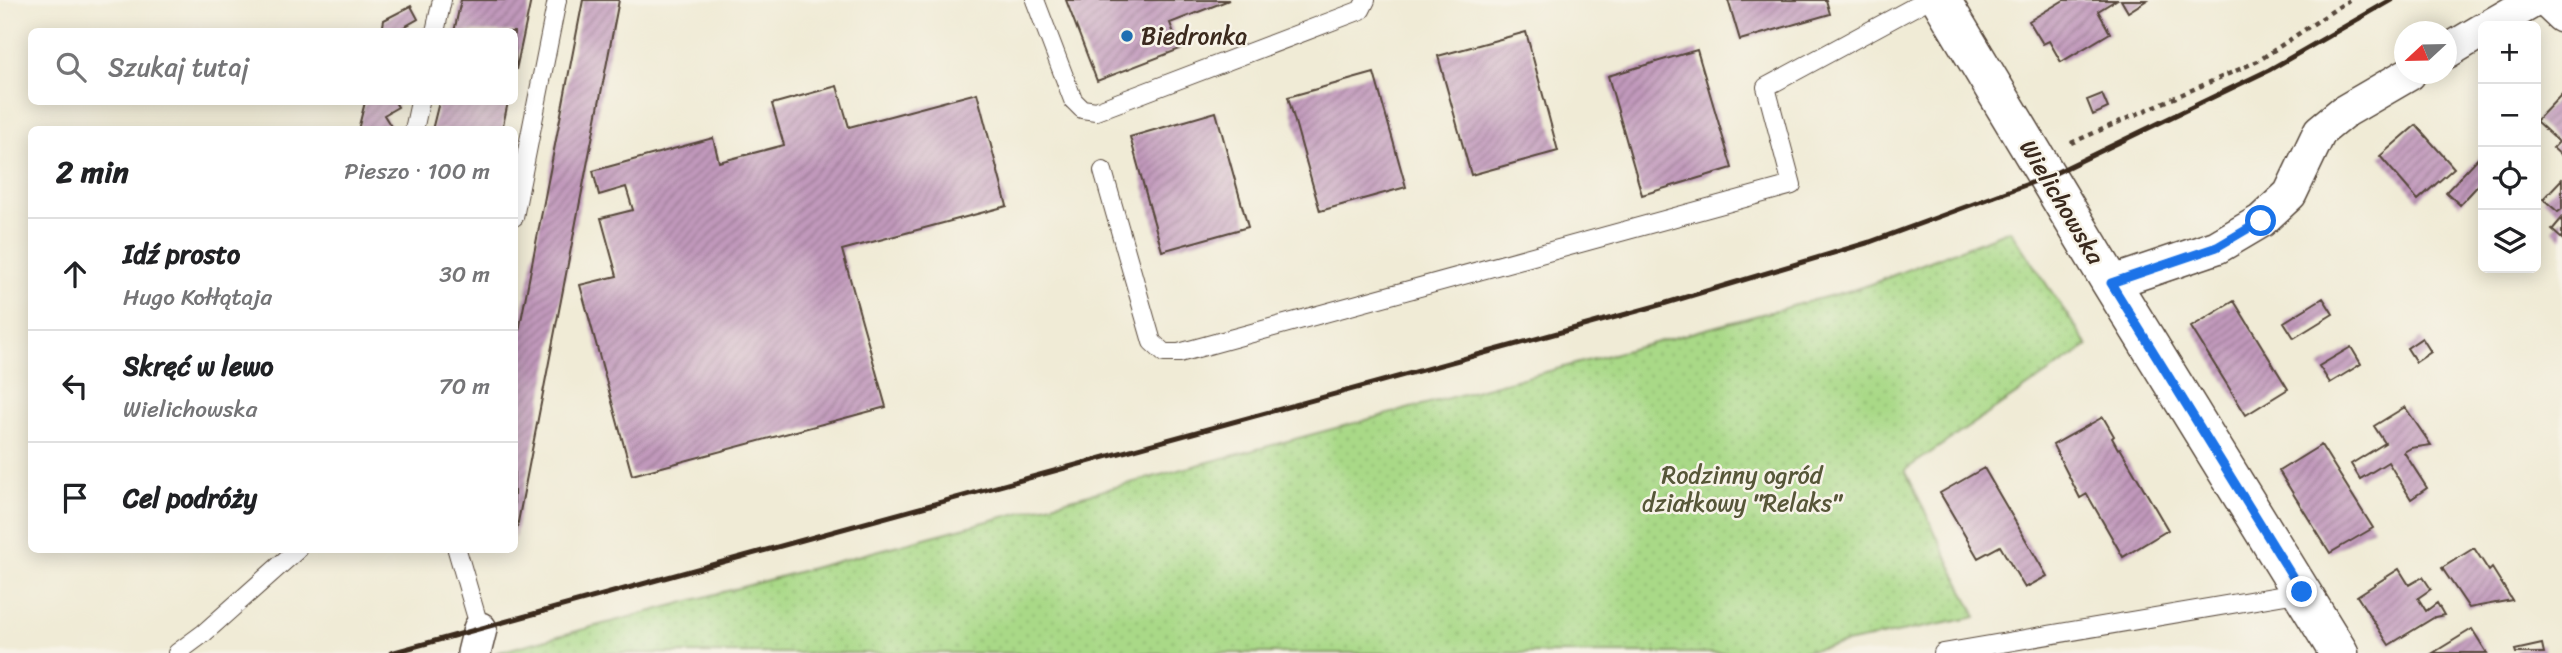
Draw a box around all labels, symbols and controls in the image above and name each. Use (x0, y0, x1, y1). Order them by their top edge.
place label: Biedronka (1141, 15, 1247, 57)
north arrow (2394, 21, 2457, 84)
map controls (2478, 21, 2541, 273)
button: + (2478, 21, 2541, 84)
search box (28, 28, 518, 105)
marker: Biedronka (1119, 28, 1135, 44)
text: Szukaj tutaj (108, 44, 249, 90)
icon: search (52, 48, 90, 86)
button: − (2478, 84, 2541, 147)
street label: Wielichowska (2008, 131, 2117, 274)
text: 2 min (56, 145, 129, 199)
button: locate (2478, 147, 2541, 210)
text: Pieszo · 100 m (344, 151, 490, 192)
route start (2245, 205, 2276, 236)
button: layers (2478, 210, 2541, 273)
text: Idź prosto (123, 231, 240, 277)
text: 30 m (439, 254, 490, 295)
icon: ahead (56, 255, 94, 293)
text: Hugo Kołłątaja (123, 277, 272, 318)
text: Skręć w lewo (123, 343, 274, 389)
text: 70 m (439, 366, 490, 407)
icon: left (56, 367, 94, 405)
text: Wielichowska (123, 389, 257, 430)
park label: Rodzinny ogród działkowy "Relaks" (1642, 454, 1844, 524)
text: Cel podróży (123, 475, 257, 521)
icon: arrive (56, 479, 94, 517)
route end (2286, 576, 2317, 607)

